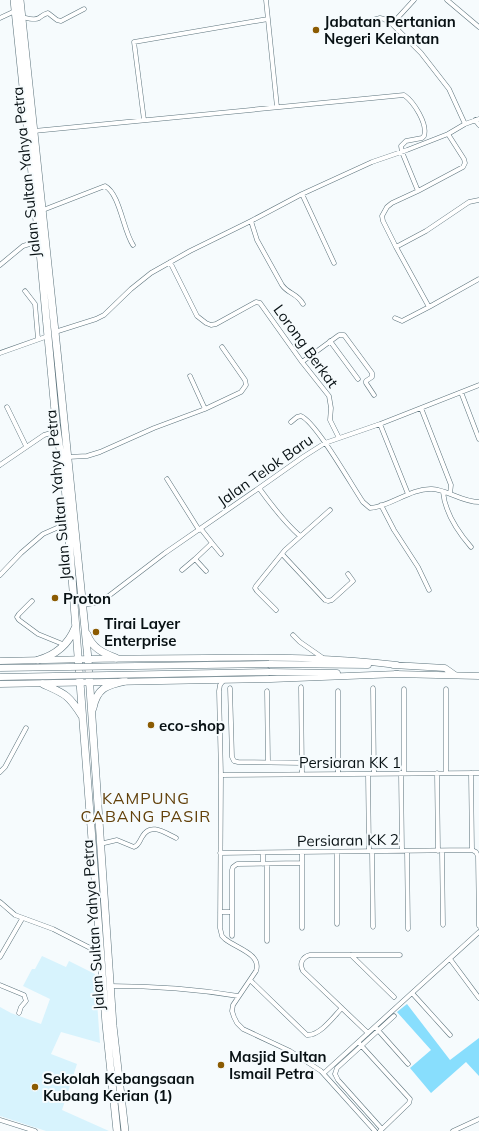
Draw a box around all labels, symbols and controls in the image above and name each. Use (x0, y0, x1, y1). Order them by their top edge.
place label: Jabatan Pertanian Negeri Kelantan (324, 12, 456, 48)
marker: Jabatan Pertanian Negeri Kelantan (311, 25, 321, 35)
street label: Jalan Sultan Yahya Petra (8, 86, 44, 258)
street label: Lorong Berkat (269, 301, 343, 391)
street label: Jalan Sultan Yahya Petra (41, 409, 75, 581)
street label: Jalan Telok Baru (214, 430, 316, 510)
place label: Proton (63, 589, 111, 608)
marker: Proton (50, 593, 60, 603)
place label: Tirai Layer Enterprise (104, 614, 180, 650)
marker: Tirai Layer Enterprise (91, 627, 101, 637)
place label: eco-shop (159, 716, 225, 735)
marker: eco-shop (146, 720, 156, 730)
street label: Persiaran KK 1 (299, 753, 401, 772)
district label: KAMPUNG CABANG PASIR (81, 788, 211, 826)
street label: Persiaran KK 2 (297, 830, 399, 850)
street label: Jalan Sultan Yahya Petra (78, 839, 108, 1011)
place label: Masjid Sultan Ismail Petra (229, 1047, 327, 1083)
marker: Masjid Sultan Ismail Petra (216, 1060, 226, 1070)
place label: Sekolah Kebangsaan Kubang Kerian (1) (43, 1069, 194, 1105)
marker: Sekolah Kebangsaan Kubang Kerian (1) (30, 1082, 40, 1092)

